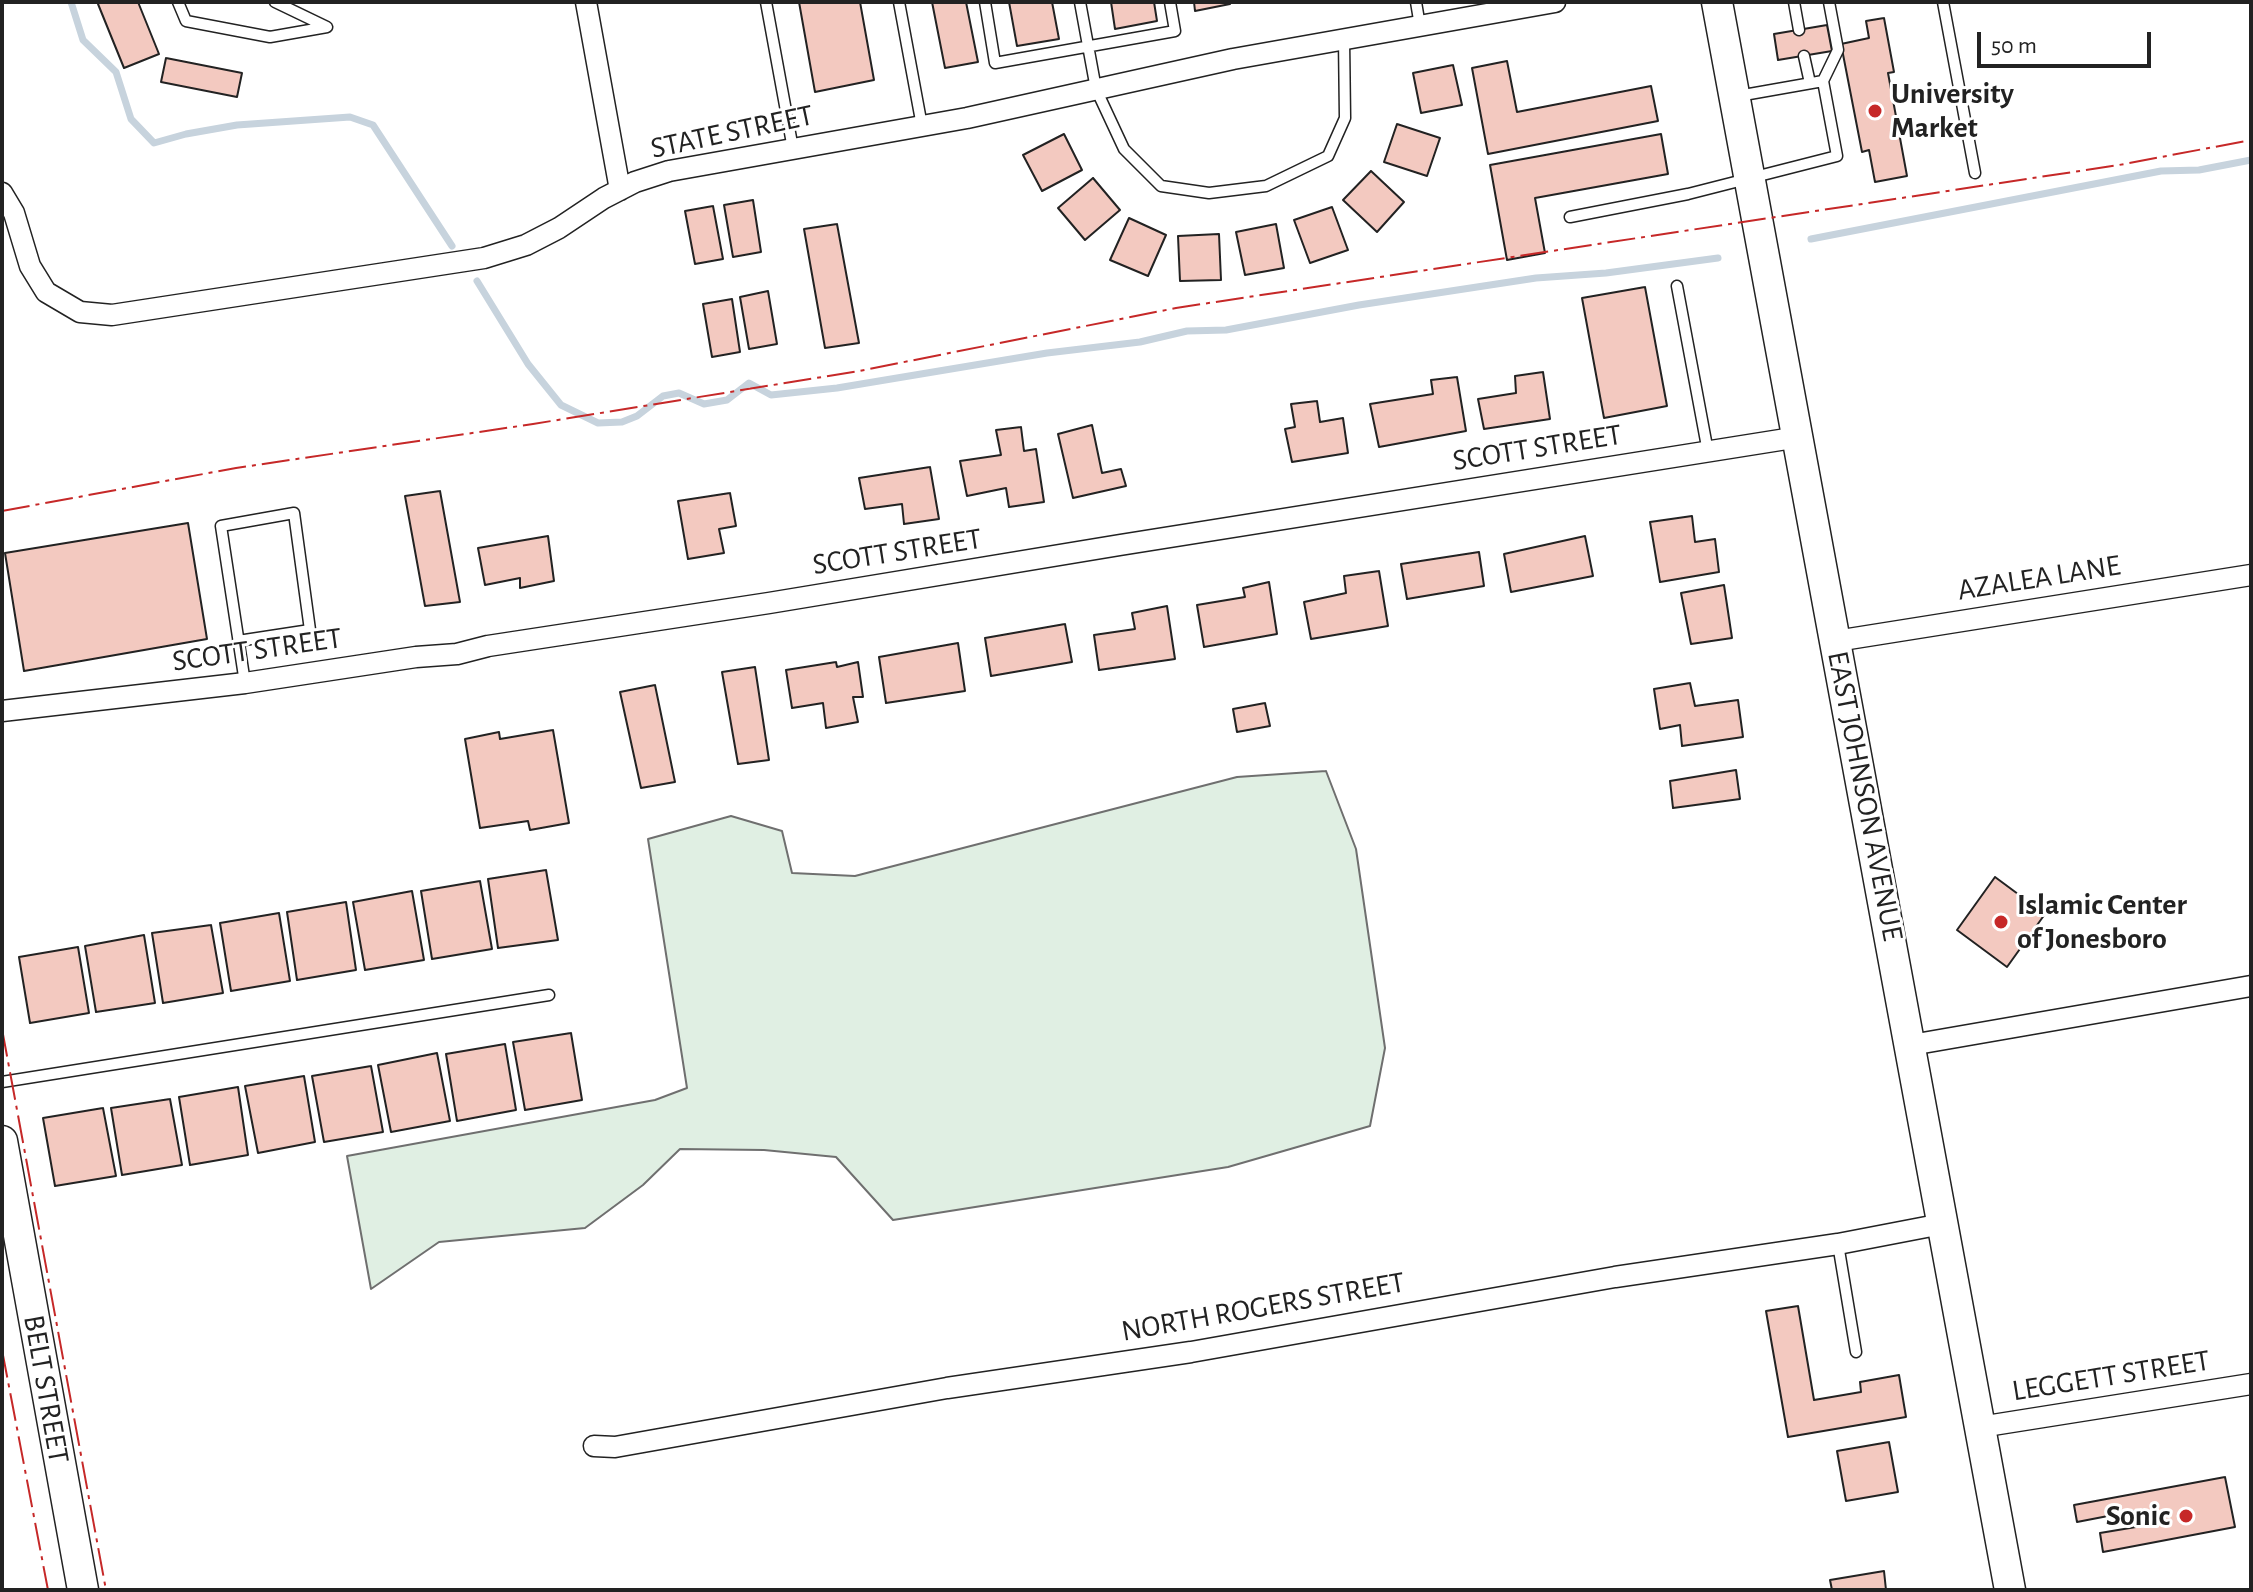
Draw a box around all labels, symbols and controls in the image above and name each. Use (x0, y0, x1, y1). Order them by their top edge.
scale bar (1981, 16, 2155, 66)
text: 50 m (1991, 34, 2037, 58)
place label: University Market (1891, 76, 2014, 146)
street label: STATE STREET (647, 97, 817, 167)
marker: University Market (1866, 102, 1884, 120)
street label: SCOTT STREET (1450, 417, 1624, 479)
street label: SCOTT STREET (810, 521, 984, 583)
street label: AZALEA LANE (1955, 547, 2123, 609)
street label: SCOTT STREET (170, 620, 344, 680)
street label: EAST JOHNSON AVENUE (1819, 648, 1911, 944)
place label: Islamic Center of Jonesboro (2017, 887, 2187, 958)
marker: Islamic Center of Jonesboro (1992, 913, 2010, 931)
street label: NORTH ROGERS STREET (1119, 1264, 1407, 1350)
street label: BELT STREET (15, 1312, 77, 1466)
street label: LEGGETT STREET (2009, 1343, 2213, 1409)
place label: Sonic (2106, 1498, 2170, 1534)
marker: Sonic (2177, 1507, 2195, 1525)

